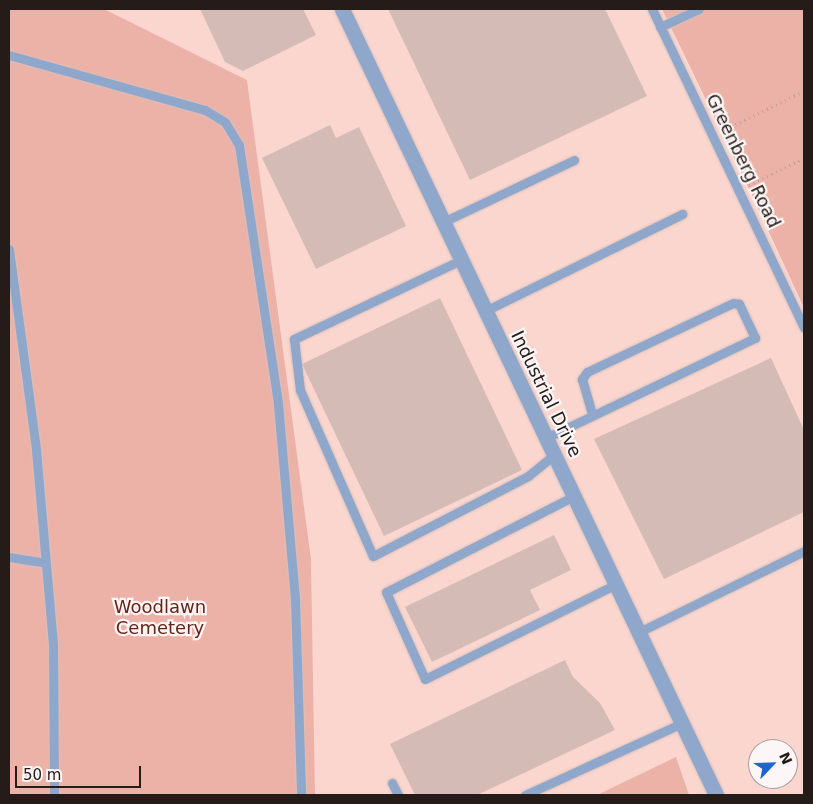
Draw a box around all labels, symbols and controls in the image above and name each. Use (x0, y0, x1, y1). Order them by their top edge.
street label: Greenberg Road (701, 90, 785, 232)
street label: Industrial Drive (506, 327, 586, 461)
park label: Woodlawn Cemetery (114, 597, 206, 640)
north arrow (748, 739, 798, 789)
text: N (776, 750, 795, 767)
scale bar (18, 756, 144, 788)
text: 50 m (23, 766, 61, 784)

